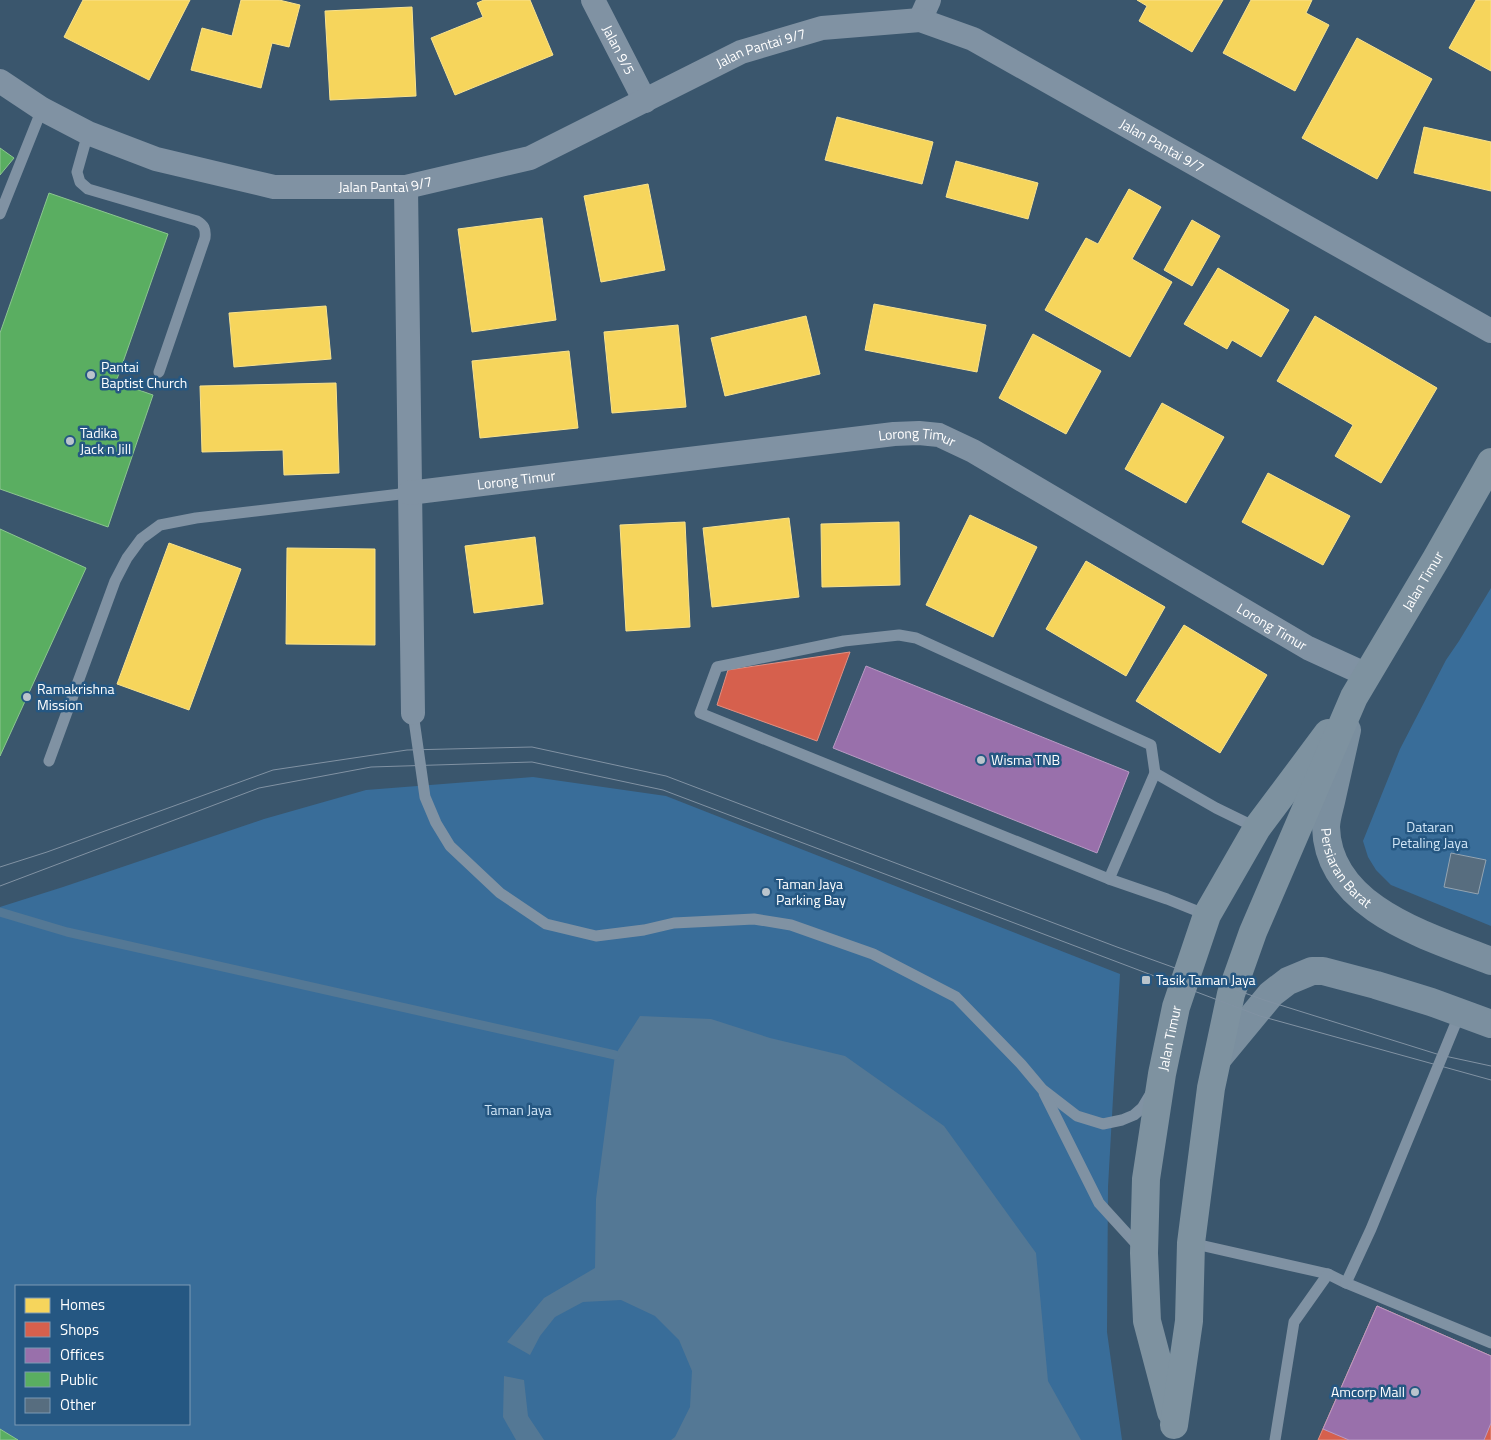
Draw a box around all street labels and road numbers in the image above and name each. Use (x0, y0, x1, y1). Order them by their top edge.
street label: Jalan 9/5 (598, 21, 641, 78)
street label: Jalan Pantai 9/7 (712, 22, 808, 73)
street label: Jalan Pantai 9/7 (1116, 113, 1208, 177)
street label: Jalan Pantai 9/7 (338, 170, 434, 197)
street label: Lorong Timur (877, 422, 960, 452)
street label: Lorong Timur (476, 464, 557, 495)
street label: Jalan Timur (1397, 547, 1449, 615)
street label: Lorong Timur (1233, 597, 1311, 655)
street label: Persiaran Barat (1316, 827, 1377, 913)
street label: Jalan Timur (1152, 1003, 1186, 1073)

